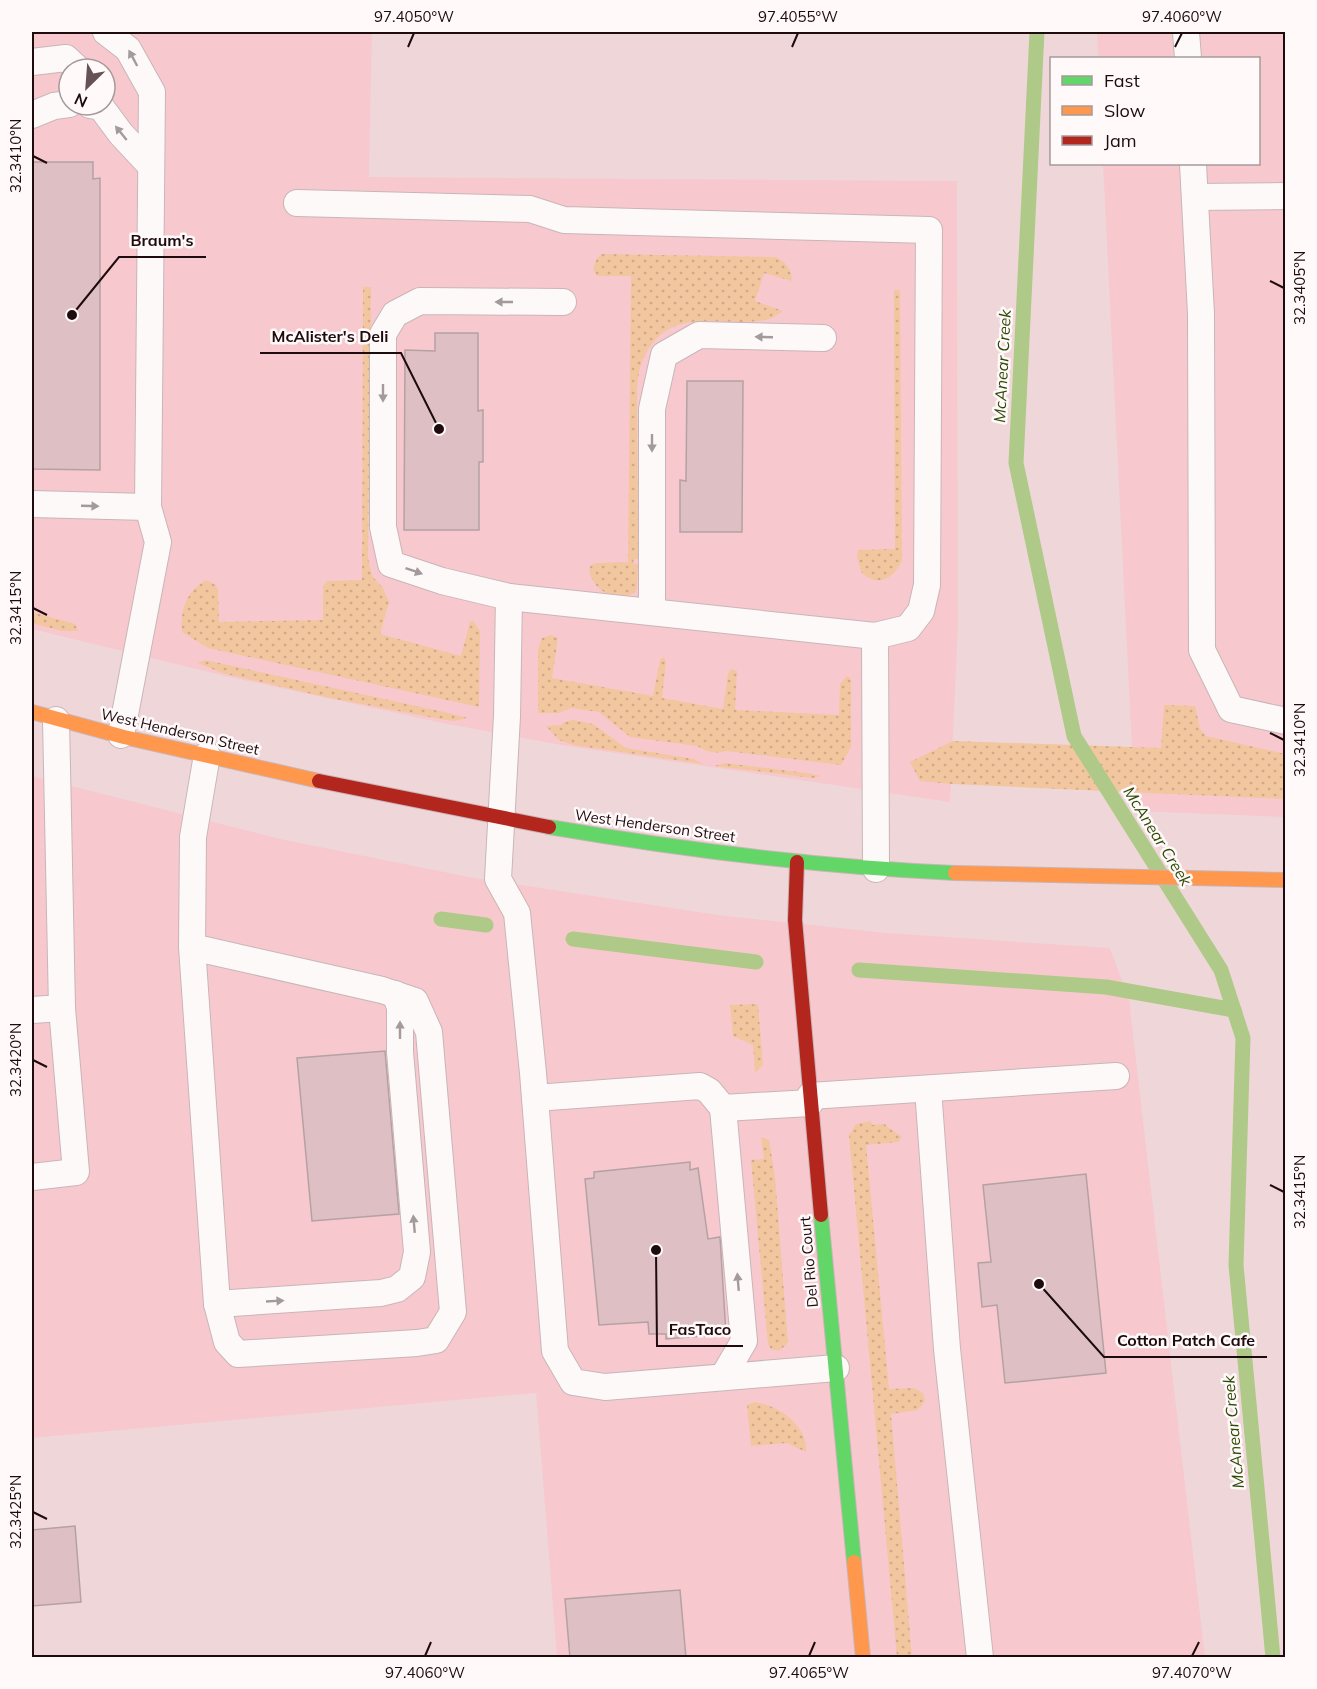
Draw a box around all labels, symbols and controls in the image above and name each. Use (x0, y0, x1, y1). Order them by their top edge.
text: 97.4050°W (374, 7, 454, 26)
text: 97.4055°W (758, 7, 838, 26)
text: 97.4060°W (1142, 7, 1222, 26)
one-way arrow (128, 49, 138, 66)
north arrow (57, 57, 117, 117)
legend (1050, 57, 1260, 165)
text: Fast (1104, 69, 1140, 92)
text: N (71, 89, 90, 112)
text: Slow (1104, 99, 1146, 122)
text: 32.3410°N (6, 119, 25, 193)
one-way arrow (115, 125, 128, 141)
text: Jam (1104, 129, 1137, 152)
callout: Braum's (119, 223, 206, 257)
text: Braum's (131, 230, 194, 250)
text: 32.3405°N (1290, 251, 1309, 325)
one-way arrow (495, 297, 514, 307)
water label: McAnear Creek (989, 308, 1015, 423)
callout: McAlister's Deli (260, 319, 401, 353)
text: McAlister's Deli (272, 326, 388, 346)
one-way arrow (755, 332, 774, 341)
one-way arrow (378, 384, 388, 403)
one-way arrow (647, 433, 657, 452)
one-way arrow (80, 501, 99, 511)
one-way arrow (405, 567, 423, 577)
text: 32.3415°N (6, 571, 25, 645)
text: 32.3410°N (1290, 703, 1309, 777)
street label: West Henderson Street (99, 704, 261, 759)
water label: McAnear Creek (1119, 783, 1197, 890)
street label: West Henderson Street (574, 805, 736, 846)
one-way arrow (395, 1020, 405, 1039)
text: 32.3420°N (6, 1023, 25, 1097)
text: 32.3415°N (1290, 1155, 1309, 1229)
one-way arrow (410, 1215, 419, 1234)
street label: Del Rio Court (795, 1216, 822, 1308)
one-way arrow (734, 1272, 743, 1291)
one-way arrow (266, 1297, 285, 1306)
callout: FasTaco (657, 1312, 743, 1346)
text: FasTaco (669, 1319, 731, 1339)
callout: Cotton Patch Cafe (1104, 1323, 1267, 1357)
text: Cotton Patch Cafe (1117, 1330, 1255, 1350)
water label: McAnear Creek (1218, 1374, 1248, 1489)
text: 32.3425°N (6, 1475, 25, 1549)
text: 97.4060°W (385, 1663, 465, 1682)
text: 97.4065°W (769, 1663, 849, 1682)
text: 97.4070°W (1152, 1663, 1232, 1682)

